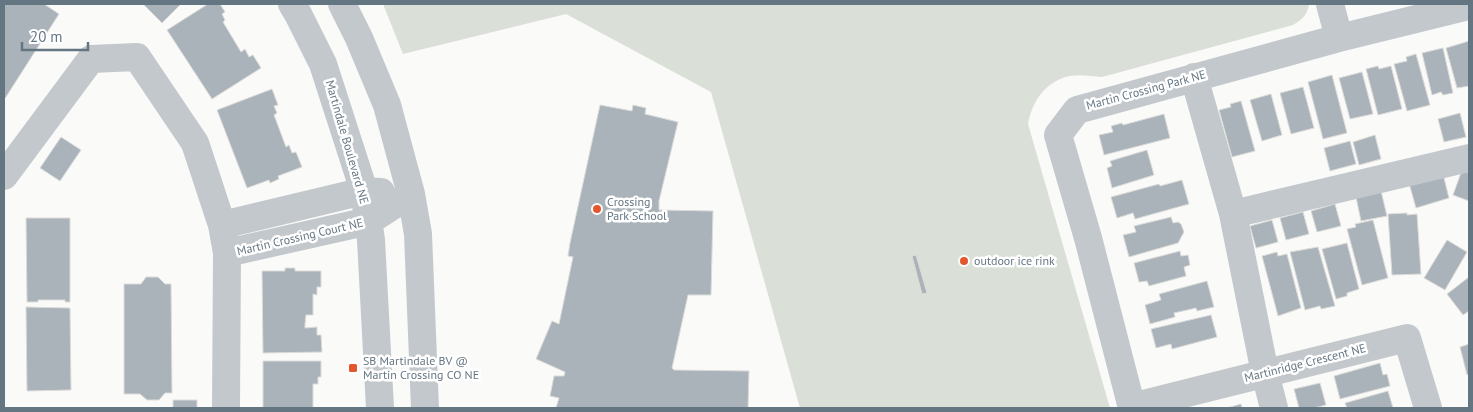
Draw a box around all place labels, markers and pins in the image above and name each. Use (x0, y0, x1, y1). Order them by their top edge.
place label: Crossing Park School (607, 194, 667, 223)
marker: Crossing Park School (591, 203, 603, 215)
place label: outdoor ice rink (974, 253, 1055, 268)
marker: outdoor ice rink (958, 255, 970, 267)
place label: SB Martindale BV @ Martin Crossing CO NE (363, 353, 479, 382)
marker: SB Martindale BV @ Martin Crossing CO NE (347, 362, 359, 374)

